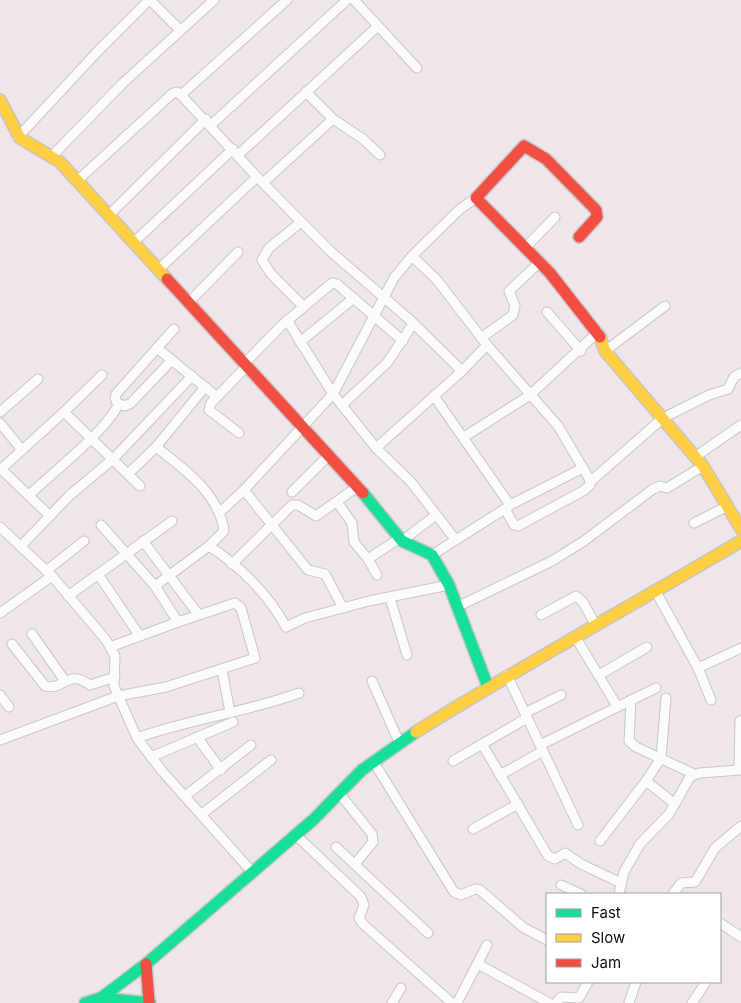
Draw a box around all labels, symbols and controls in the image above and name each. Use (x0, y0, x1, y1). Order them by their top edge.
legend (546, 893, 721, 983)
text: Fast (591, 903, 621, 922)
text: Slow (591, 928, 625, 947)
text: Jam (591, 953, 621, 972)

